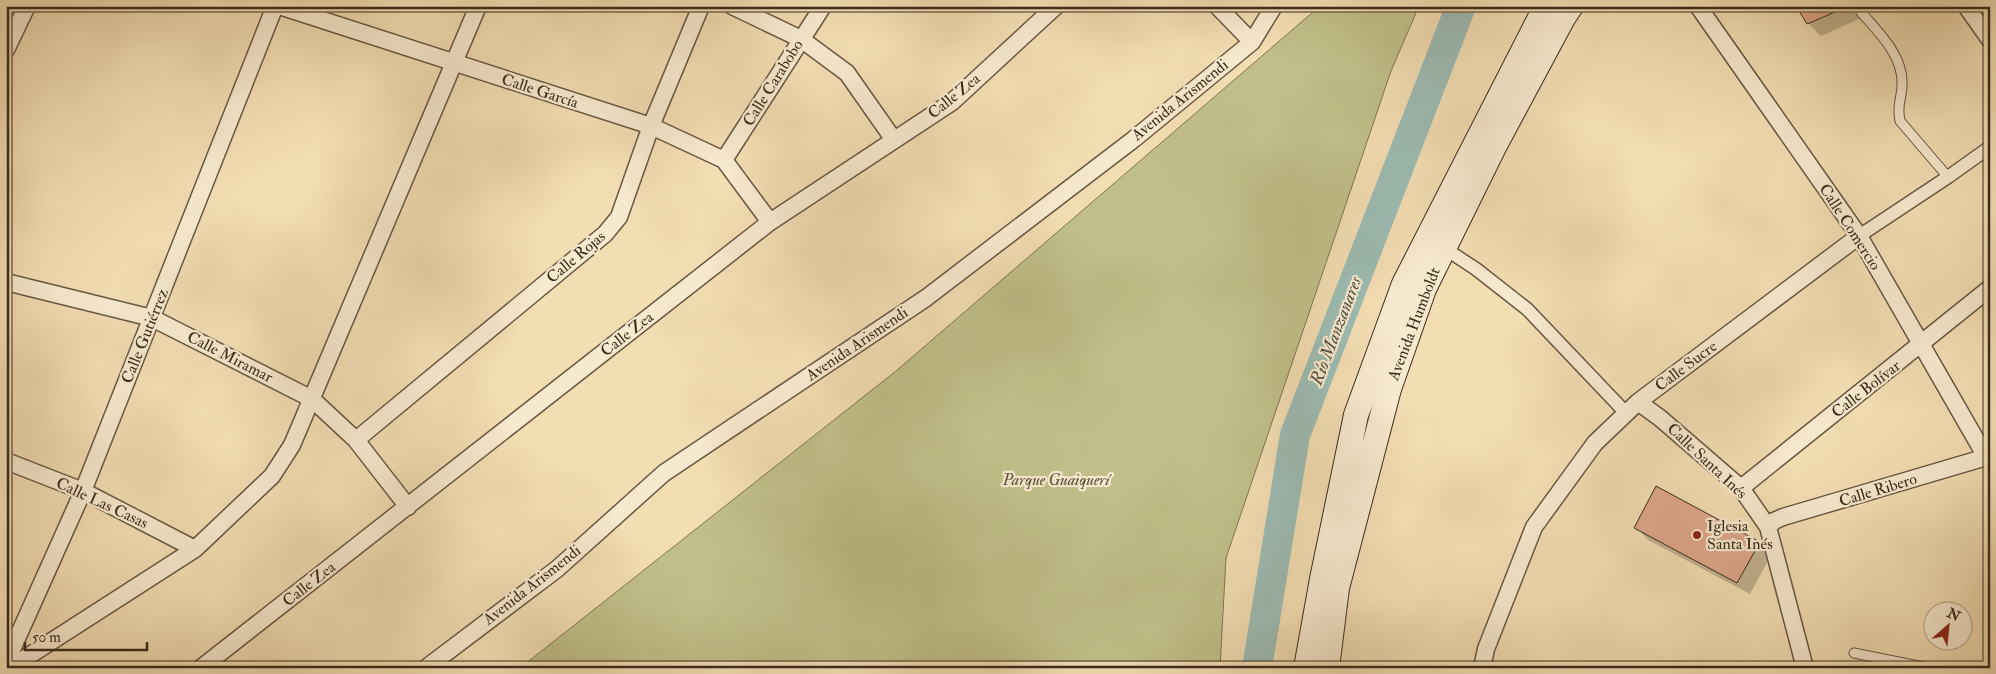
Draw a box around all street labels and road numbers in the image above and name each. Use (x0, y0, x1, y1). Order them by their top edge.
street label: Calle Carabobo (738, 36, 808, 130)
street label: Avenida Arismendi (1127, 55, 1232, 146)
street label: Calle García (499, 69, 581, 113)
street label: Calle Zea (924, 69, 985, 123)
street label: Calle Comercio (1815, 180, 1886, 274)
street label: Calle Rojas (542, 226, 610, 288)
street label: Avenida Humboldt (1383, 265, 1445, 384)
street label: Calle Gutiérrez (117, 285, 173, 386)
street label: Avenida Arismendi (801, 303, 912, 386)
street label: Calle Zea (597, 307, 658, 361)
street label: Calle Miramar (184, 327, 276, 387)
street label: Calle Sucre (1651, 336, 1721, 396)
street label: Calle Bolívar (1827, 356, 1905, 422)
street label: Calle Santa Inés (1663, 419, 1751, 503)
street label: Calle Ribero (1837, 469, 1920, 511)
street label: Calle Las Casas (53, 473, 151, 533)
street label: Avenida Arismendi (478, 541, 585, 630)
street label: Calle Zea (279, 557, 340, 611)

